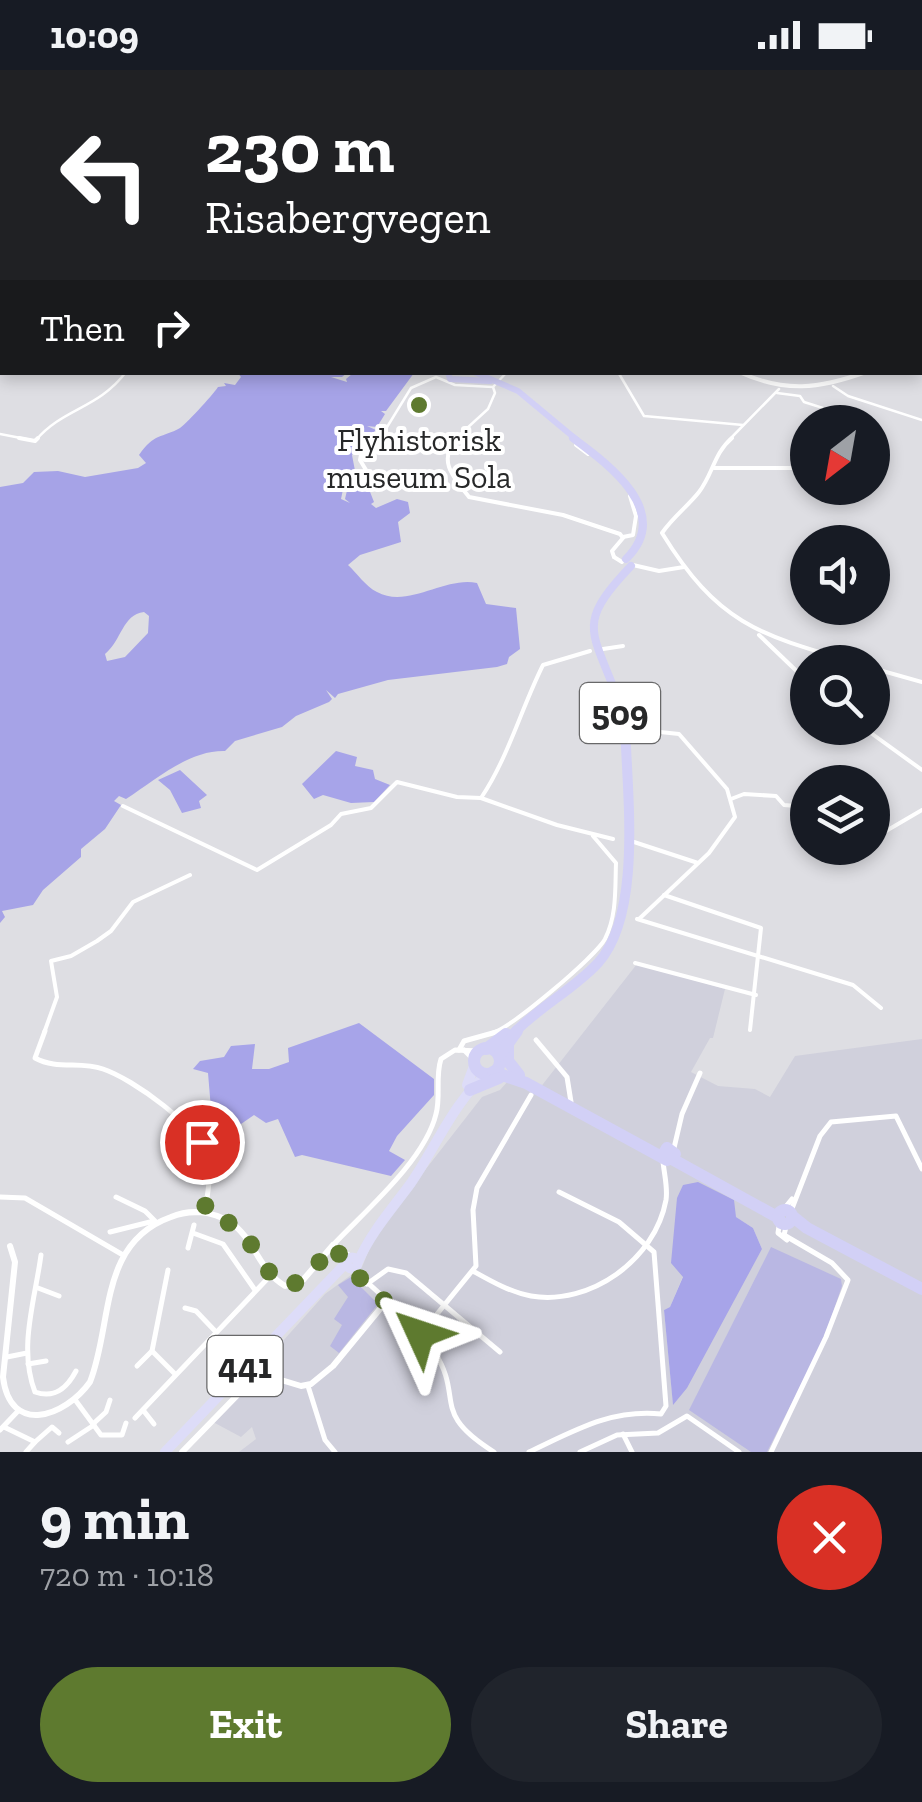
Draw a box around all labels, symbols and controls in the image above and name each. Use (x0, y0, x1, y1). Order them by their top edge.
text: 10:09 (50, 12, 139, 58)
text: 230 m (205, 106, 395, 190)
icon: left (40, 110, 170, 240)
text: Risabergvegen (205, 191, 490, 245)
icon: right (144, 300, 199, 355)
text: Then (40, 305, 124, 351)
marker: Flyhistorisk museum Sola (408, 394, 430, 416)
north arrow (790, 405, 890, 505)
map controls (790, 405, 890, 865)
place label: Flyhistorisk museum Sola (327, 421, 511, 496)
button: sound (790, 525, 890, 625)
button: search (790, 645, 890, 745)
road number: 509 (580, 683, 660, 743)
button: layers (790, 765, 890, 865)
pin (160, 1100, 245, 1185)
icon: arrive (175, 1115, 230, 1170)
position arrow (368, 1282, 472, 1386)
road number: 441 (208, 1336, 282, 1396)
text: 9 min (40, 1482, 189, 1554)
button: close (777, 1485, 882, 1590)
text: 720 m · 10:18 (40, 1556, 214, 1594)
button: Exit (40, 1667, 451, 1782)
button: Share (471, 1667, 882, 1782)

